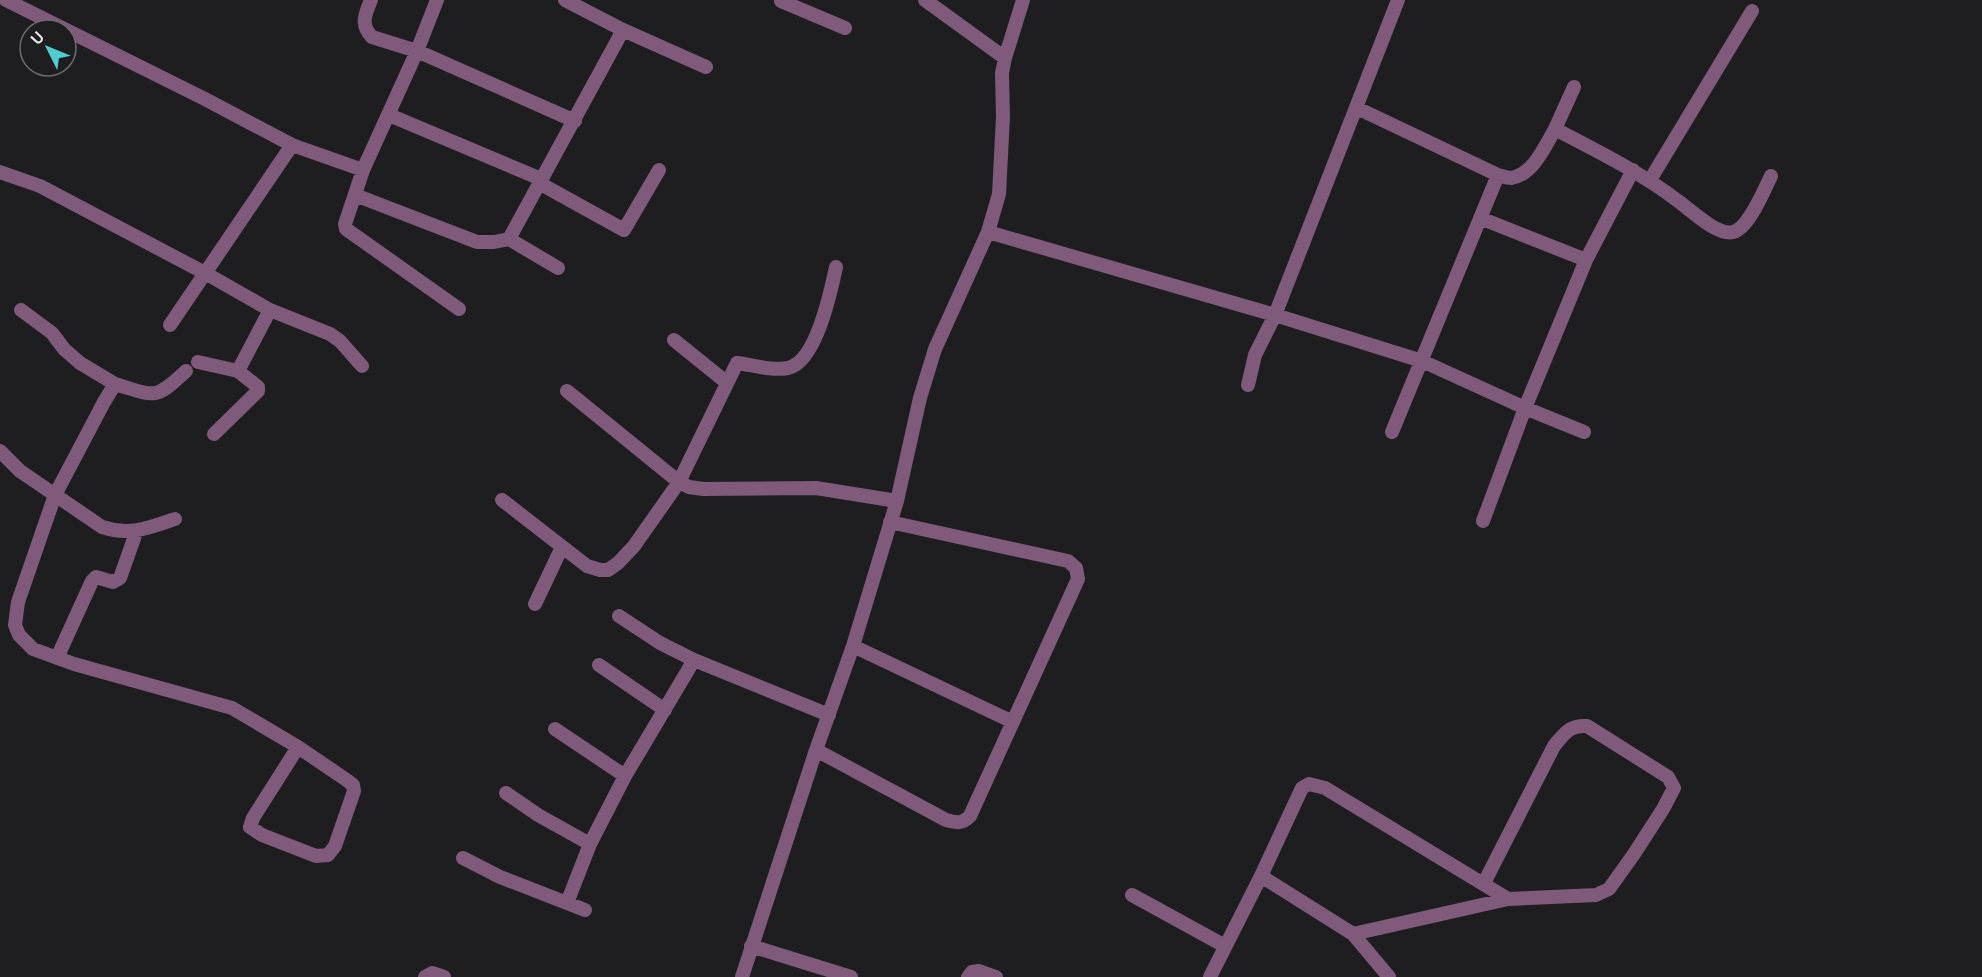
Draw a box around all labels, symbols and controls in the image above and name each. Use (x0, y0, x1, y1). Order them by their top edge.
north arrow (18, 18, 78, 78)
text: U (26, 27, 49, 49)

